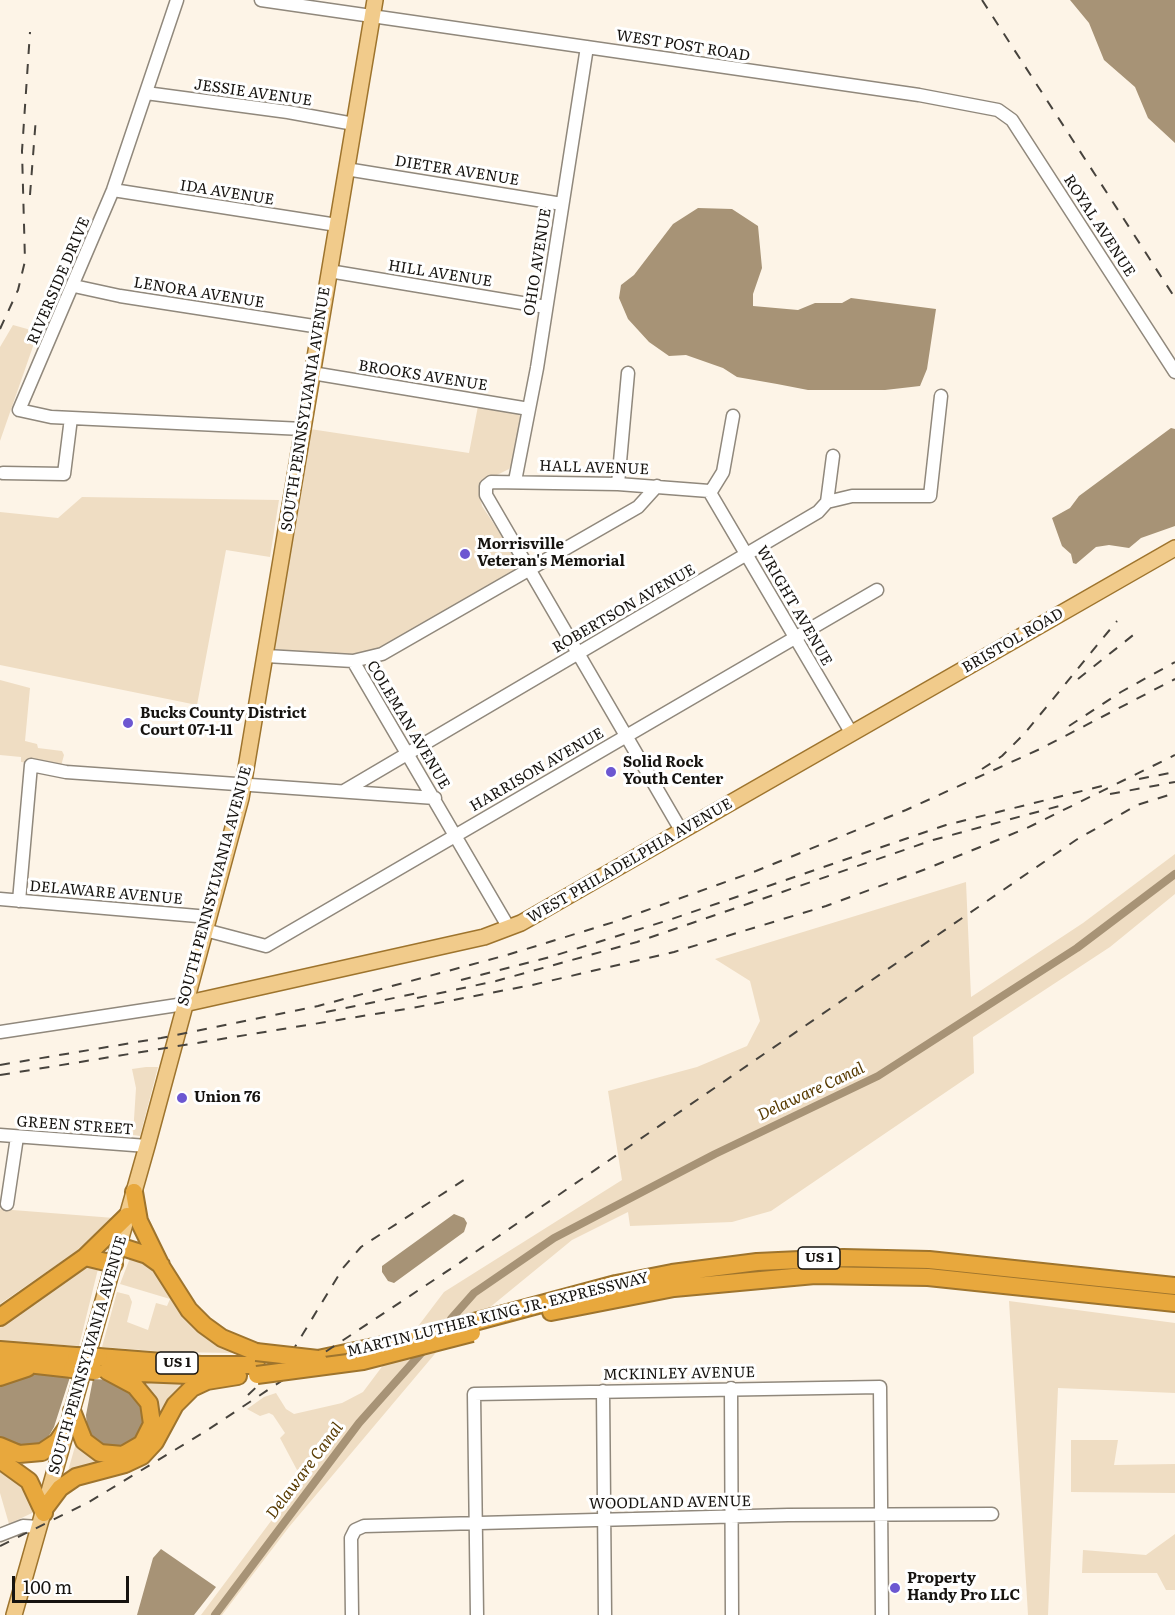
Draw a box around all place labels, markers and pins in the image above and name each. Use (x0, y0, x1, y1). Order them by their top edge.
place label: Morrisville Veteran's Memorial (477, 536, 625, 571)
marker: Morrisville Veteran's Memorial (458, 547, 472, 561)
place label: Bucks County District Court 07-1-11 (140, 705, 307, 740)
marker: Bucks County District Court 07-1-11 (121, 716, 135, 730)
place label: Solid Rock Youth Center (623, 754, 723, 789)
marker: Solid Rock Youth Center (604, 765, 618, 779)
place label: Union 76 (194, 1089, 261, 1107)
marker: Union 76 (175, 1091, 189, 1105)
place label: Property Handy Pro LLC (907, 1570, 1020, 1605)
marker: Property Handy Pro LLC (888, 1581, 902, 1595)

